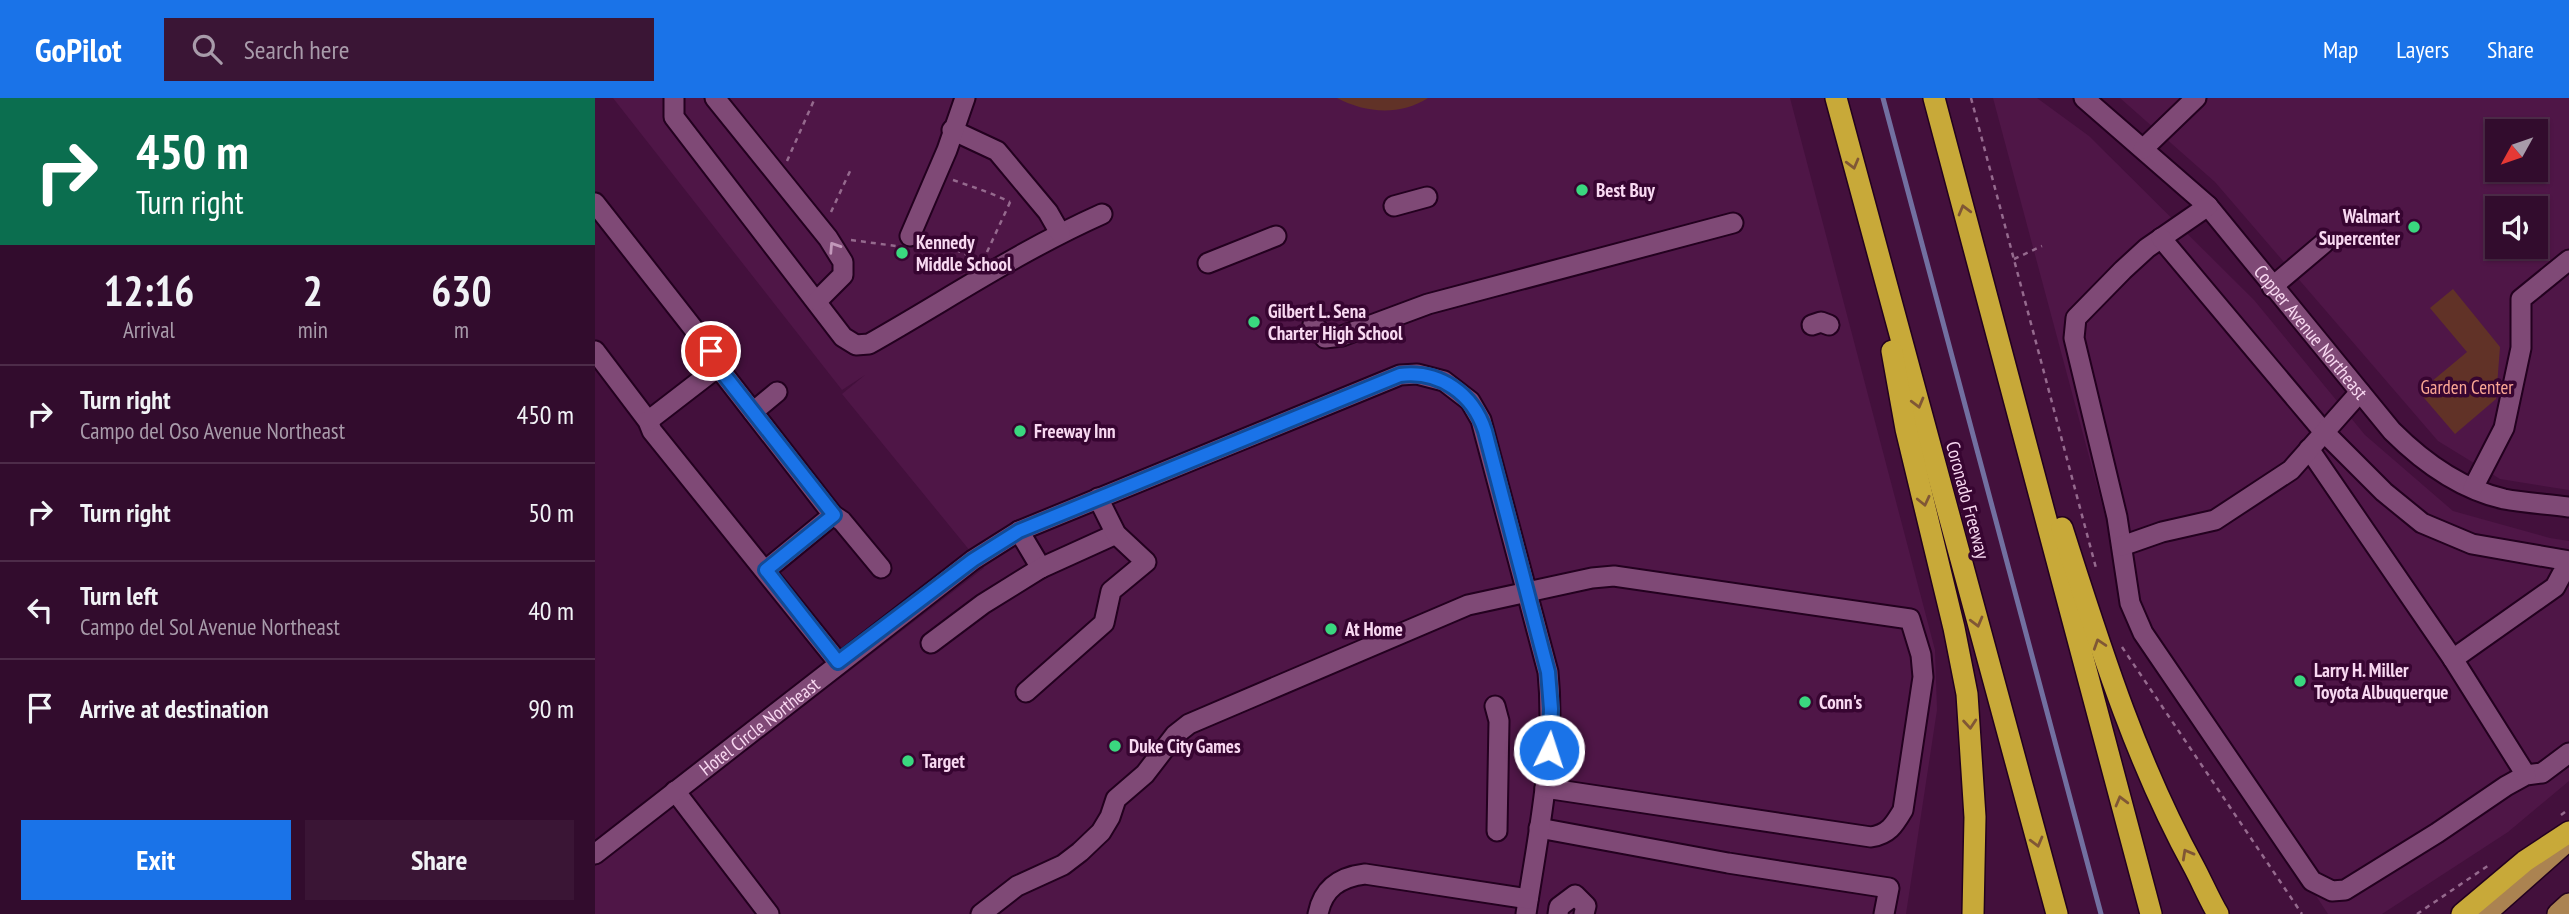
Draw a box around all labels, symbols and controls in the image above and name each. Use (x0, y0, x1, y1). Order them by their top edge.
search box (164, 18, 654, 81)
text: GoPilot (35, 28, 122, 71)
icon: search (188, 30, 226, 68)
text: Search here (244, 33, 349, 66)
text: Map (2323, 34, 2358, 65)
text: Layers (2396, 34, 2449, 65)
text: Share (2487, 34, 2534, 65)
text: 450 m (136, 119, 249, 183)
north arrow (2485, 119, 2548, 182)
map controls (2485, 119, 2548, 259)
icon: right (21, 126, 112, 217)
one-way arrow (1845, 158, 1860, 170)
place label: Best Buy (1596, 178, 1655, 202)
text: Turn right (136, 181, 244, 223)
marker: Best Buy (1574, 182, 1590, 198)
button: sound (2485, 196, 2548, 259)
place label: Walmart Supercenter (2319, 204, 2400, 250)
one-way arrow (1958, 205, 1972, 217)
marker: Walmart Supercenter (2406, 219, 2422, 235)
place label: Kennedy Middle School (916, 230, 1012, 276)
one-way arrow (829, 242, 842, 255)
marker: Kennedy Middle School (894, 245, 910, 261)
street label: Copper Avenue Northeast (2249, 260, 2373, 404)
text: 12:16 (103, 263, 194, 318)
text: 2 (303, 263, 323, 318)
text: 630 (431, 263, 492, 318)
place label: Gilbert L. Sena Charter High School (1268, 299, 1403, 345)
marker: Gilbert L. Sena Charter High School (1246, 314, 1262, 330)
text: Arrival (123, 315, 175, 344)
text: min (298, 315, 328, 344)
text: m (454, 315, 469, 344)
pin (681, 321, 741, 381)
icon: arrive (692, 332, 730, 370)
park label: Garden Center (2420, 375, 2514, 399)
text: Turn right (80, 383, 171, 416)
icon: right (21, 395, 59, 433)
one-way arrow (1909, 396, 1924, 408)
text: 450 m (516, 398, 574, 431)
text: Campo del Oso Avenue Northeast (80, 416, 345, 445)
place label: Freeway Inn (1034, 419, 1115, 443)
marker: Freeway Inn (1012, 423, 1028, 439)
street label: Coronado Freeway (1941, 439, 1995, 562)
icon: right (21, 493, 59, 531)
one-way arrow (1916, 495, 1930, 507)
text: Turn right (80, 496, 171, 529)
text: 50 m (528, 496, 574, 529)
text: Turn left (80, 579, 158, 612)
icon: left (21, 591, 59, 629)
text: 40 m (528, 594, 574, 627)
text: Campo del Sol Avenue Northeast (80, 612, 340, 641)
one-way arrow (1969, 616, 1984, 628)
place label: At Home (1344, 617, 1403, 641)
marker: At Home (1323, 621, 1339, 637)
one-way arrow (2093, 638, 2107, 651)
place label: Larry H. Miller Toyota Albuquerque (2314, 658, 2448, 704)
street label: Hotel Circle Northeast (694, 672, 825, 781)
marker: Larry H. Miller Toyota Albuquerque (2292, 673, 2308, 689)
icon: arrive (21, 689, 59, 727)
place label: Conn's (1819, 690, 1863, 714)
text: Arrive at destination (80, 692, 269, 725)
text: 90 m (528, 692, 574, 725)
marker: Conn's (1797, 694, 1813, 710)
position arrow (1512, 713, 1586, 787)
one-way arrow (1962, 718, 1977, 729)
place label: Duke City Games (1129, 734, 1241, 758)
marker: Duke City Games (1107, 738, 1123, 754)
place label: Target (922, 749, 965, 773)
marker: Target (900, 753, 916, 769)
one-way arrow (2114, 795, 2129, 807)
button: Exit (21, 820, 291, 900)
button: Share (305, 820, 574, 900)
one-way arrow (2029, 835, 2043, 847)
one-way arrow (2181, 848, 2195, 861)

